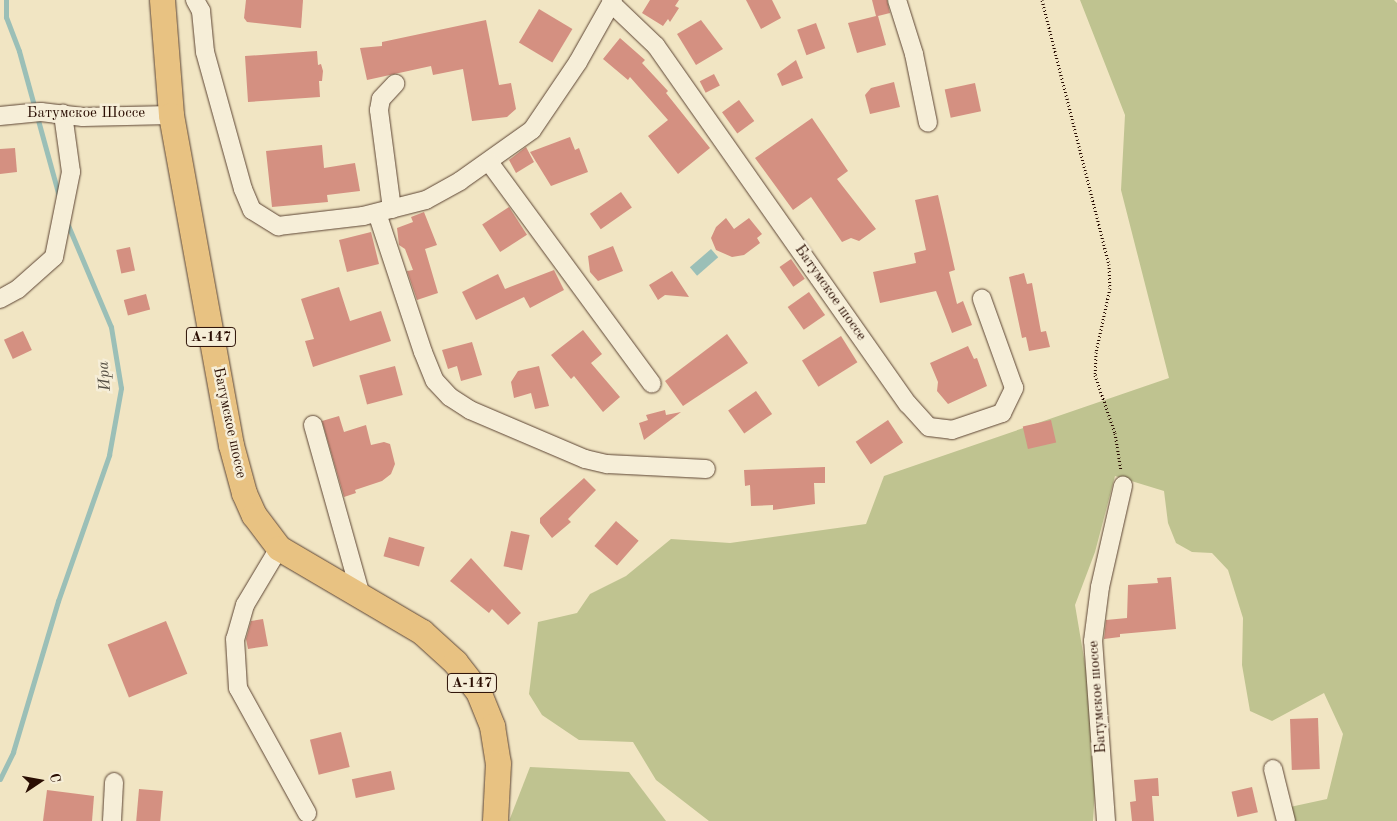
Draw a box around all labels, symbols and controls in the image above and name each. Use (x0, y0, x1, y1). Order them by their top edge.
street label: Батумское Шоссе (27, 105, 145, 123)
street label: Батумское шоссе (790, 241, 870, 345)
road number: А-147 (185, 326, 237, 348)
water label: Ира (94, 360, 116, 392)
street label: Батумское шоссе (208, 366, 250, 480)
street label: Батумское шоссе (1085, 640, 1111, 754)
road number: А-147 (446, 671, 498, 694)
north arrow (15, 756, 65, 806)
text: С (47, 772, 62, 784)

